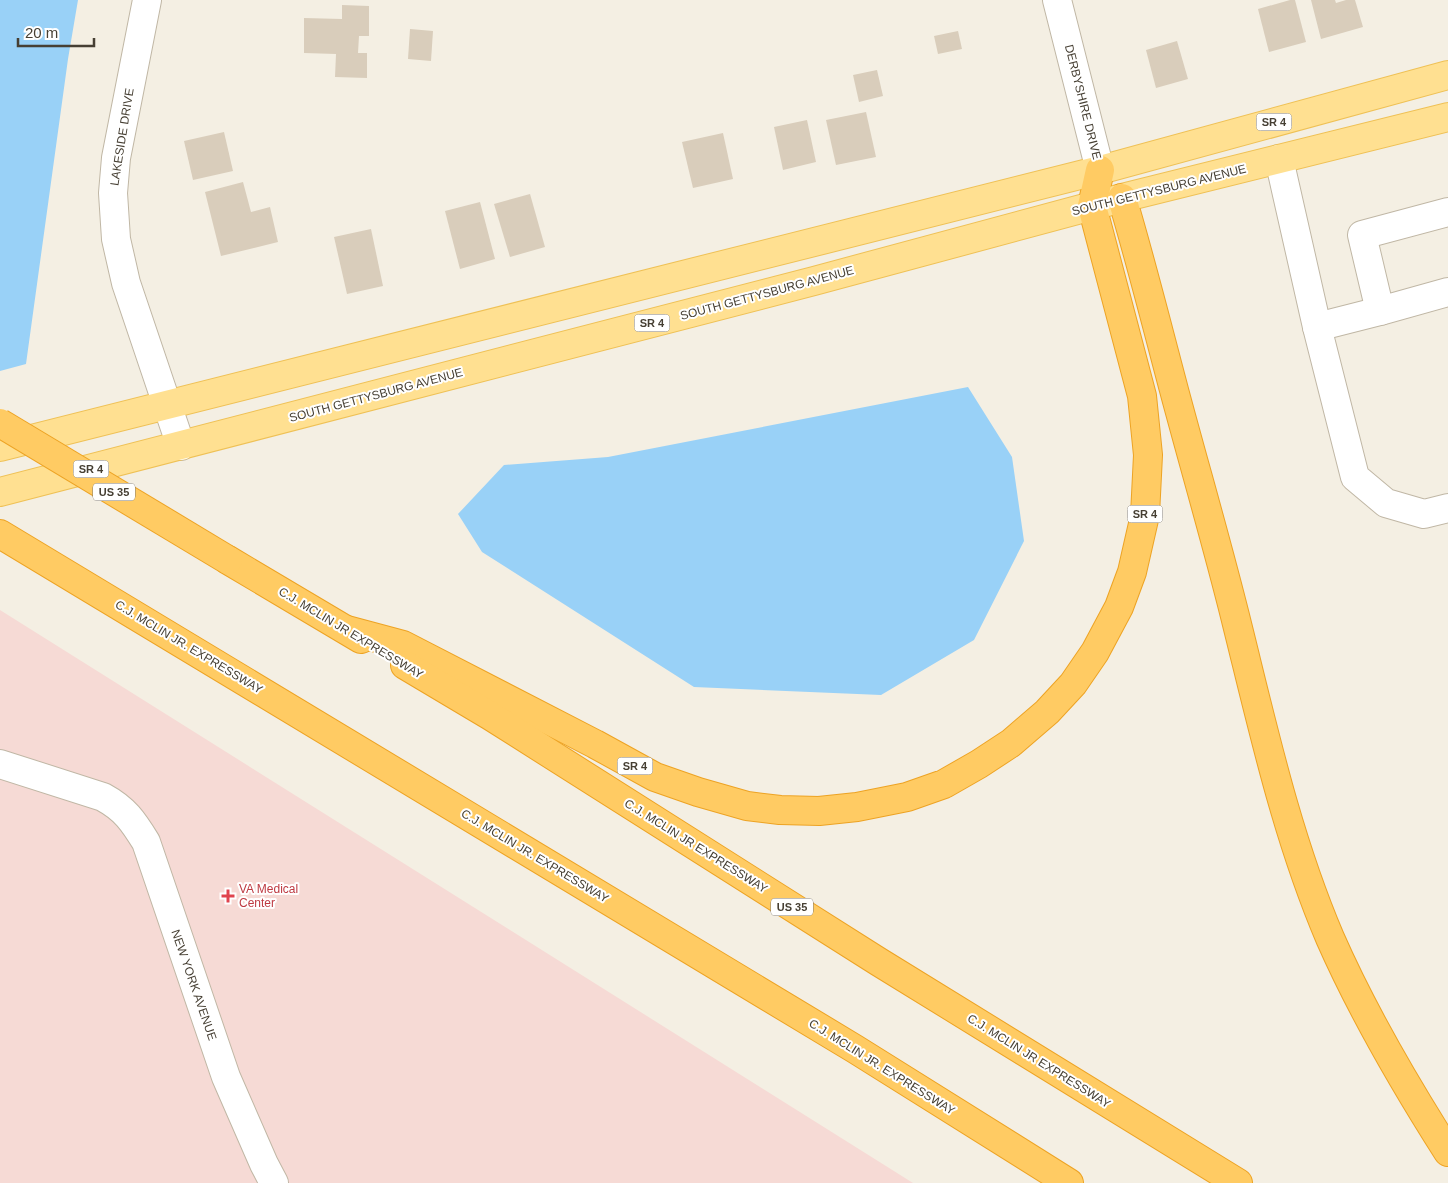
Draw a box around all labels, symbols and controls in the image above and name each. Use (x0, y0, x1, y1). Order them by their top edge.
scale bar (18, 15, 94, 47)
text: 20 m (25, 24, 58, 41)
street label: DERBYSHIRE DRIVE (1062, 43, 1104, 161)
street label: LAKESIDE DRIVE (107, 87, 137, 187)
road number: SR 4 (1256, 114, 1292, 130)
street label: SOUTH GETTYSBURG AVENUE (1070, 162, 1248, 218)
street label: SOUTH GETTYSBURG AVENUE (679, 263, 855, 323)
road number: SR 4 (634, 314, 670, 332)
street label: SOUTH GETTYSBURG AVENUE (288, 365, 464, 425)
road number: SR 4 (74, 460, 108, 478)
road number: US 35 (93, 484, 135, 501)
road number: SR 4 (1128, 506, 1162, 522)
street label: C.J. MCLIN JR EXPRESSWAY (276, 584, 426, 682)
street label: C.J. MCLIN JR. EXPRESSWAY (113, 597, 265, 697)
road number: SR 4 (618, 758, 652, 774)
street label: C.J. MCLIN JR EXPRESSWAY (622, 796, 770, 896)
street label: C.J. MCLIN JR. EXPRESSWAY (459, 806, 611, 906)
place label: VA Medical Center (239, 882, 298, 910)
marker: VA Medical Center (221, 889, 235, 903)
road number: US 35 (771, 899, 813, 916)
street label: NEW YORK AVENUE (168, 928, 220, 1042)
street label: C.J. MCLIN JR EXPRESSWAY (965, 1011, 1113, 1111)
street label: C.J. MCLIN JR. EXPRESSWAY (806, 1016, 958, 1118)

